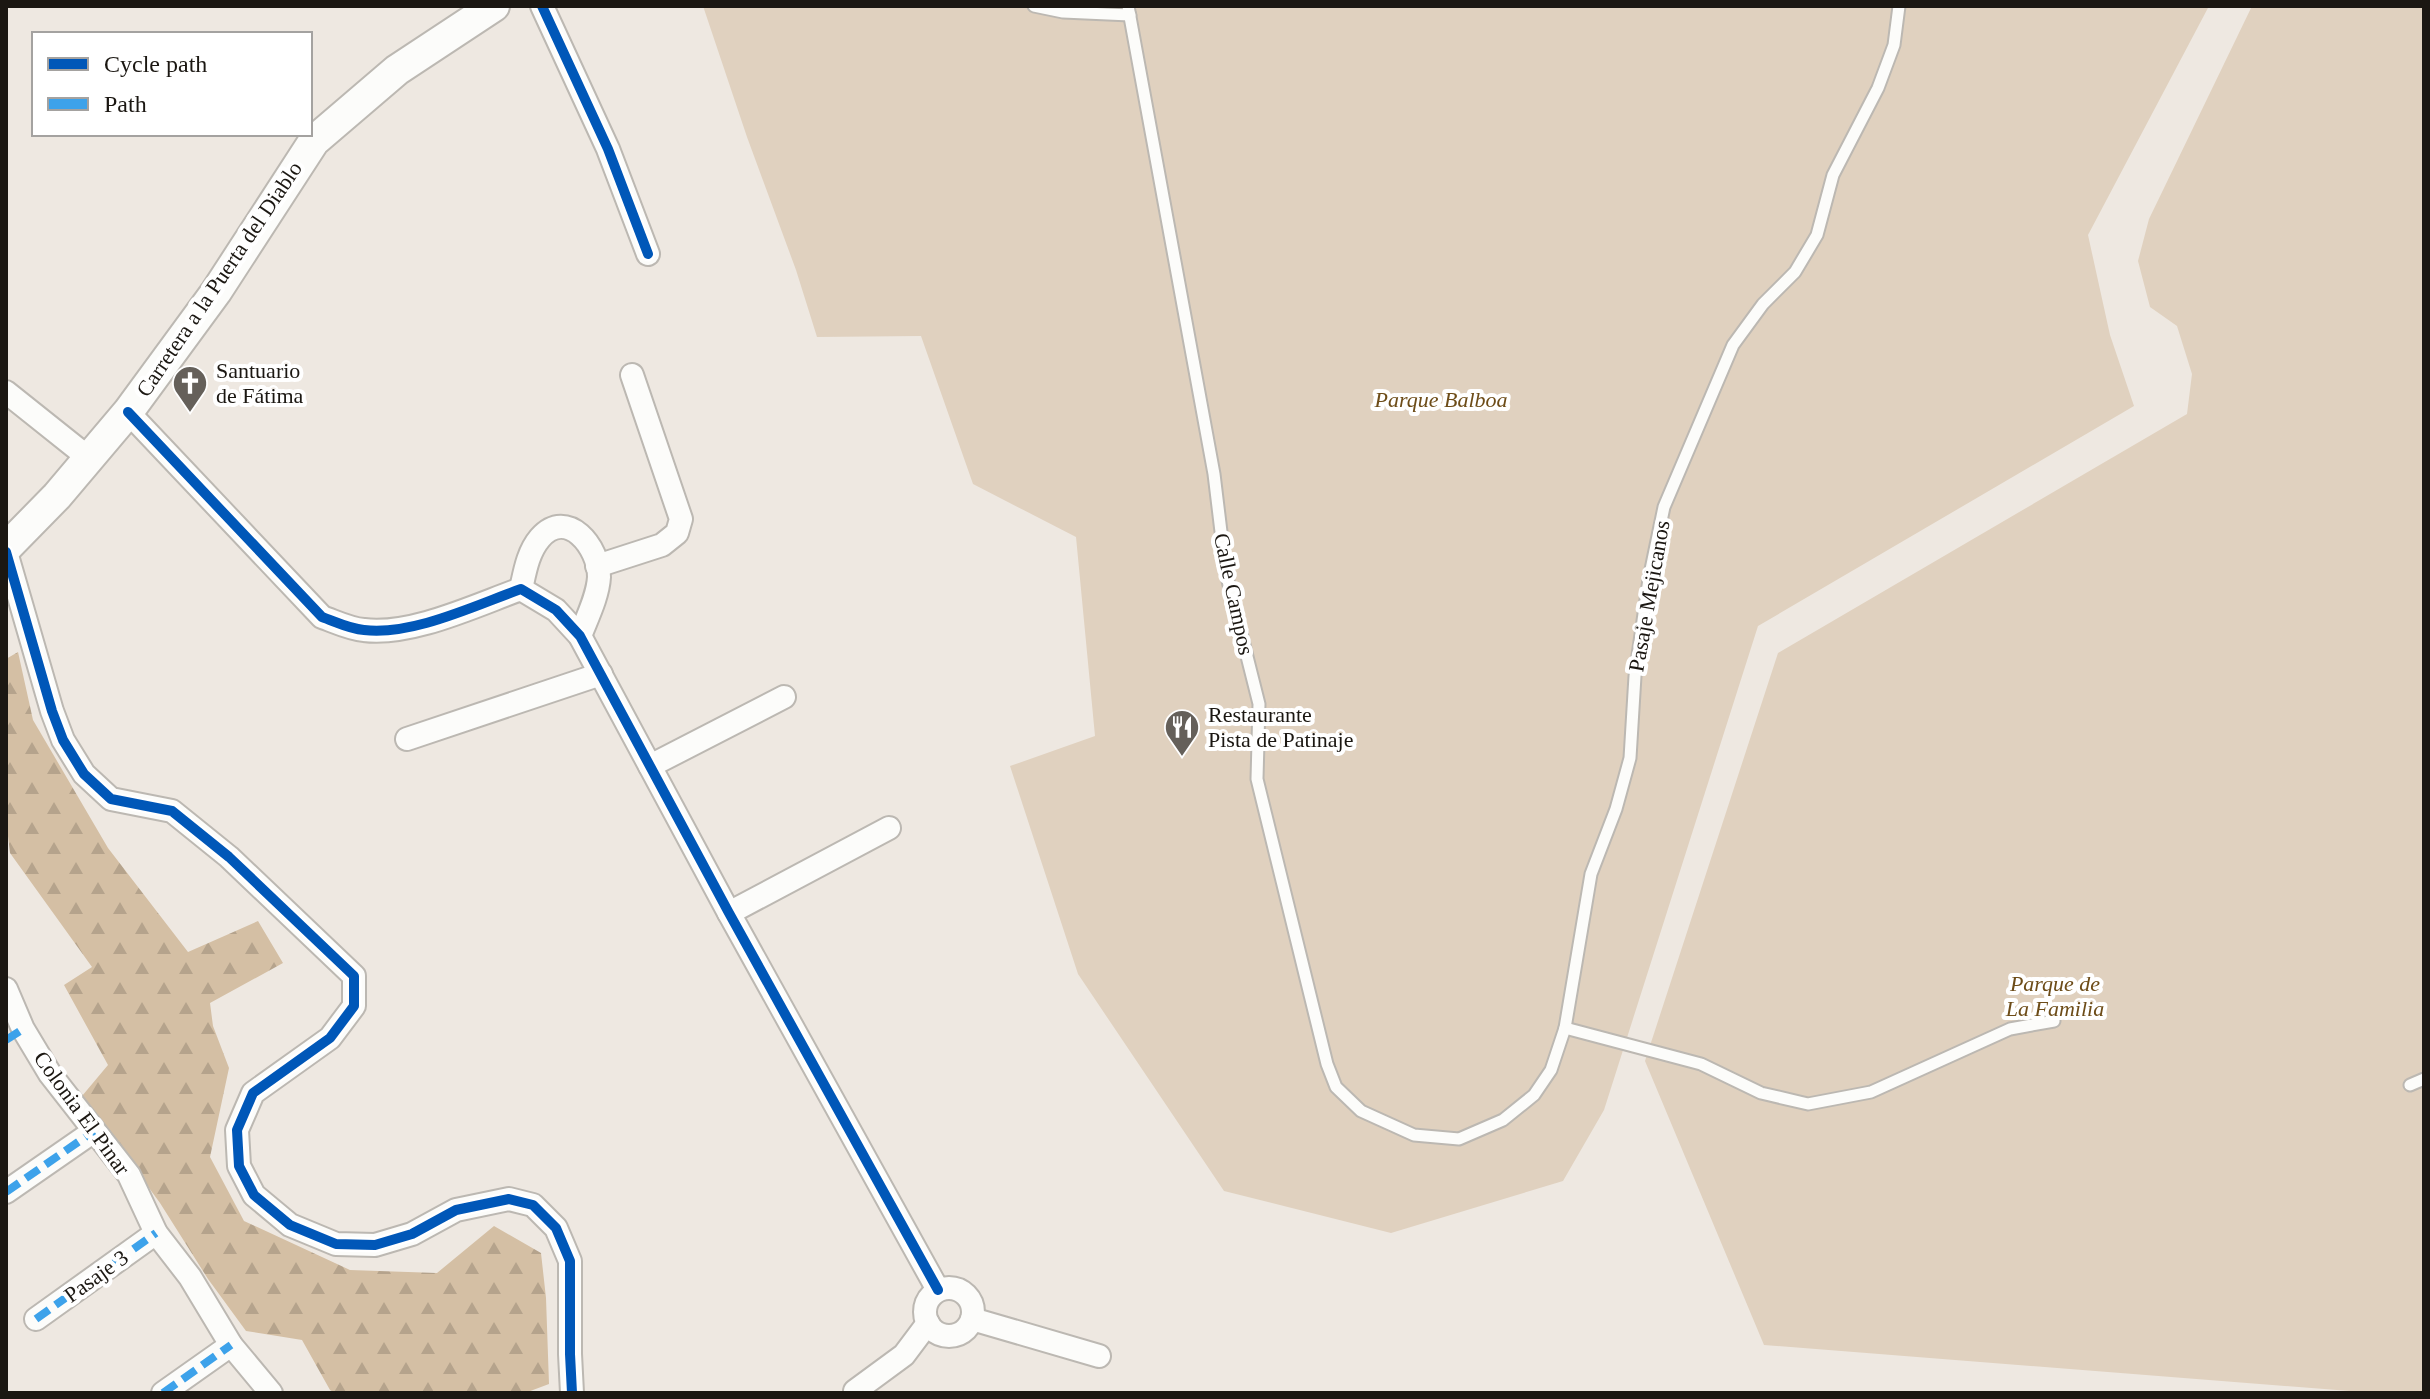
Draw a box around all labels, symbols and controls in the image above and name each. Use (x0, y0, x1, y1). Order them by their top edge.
legend (32, 32, 312, 136)
text: Cycle path (104, 51, 207, 77)
text: Path (104, 91, 147, 117)
street label: Carretera a la Puerta del Diablo (131, 157, 307, 401)
place label: Santuario de Fátima (216, 358, 304, 408)
church icon: Santuario de Fátima (171, 364, 209, 414)
park label: Parque Balboa (1374, 387, 1508, 412)
street label: Pasaje Mejicanos (1623, 518, 1675, 674)
street label: Calle Campos (1209, 531, 1259, 657)
place label: Restaurante Pista de Patinaje (1208, 702, 1353, 752)
restaurant icon: Restaurante Pista de Patinaje (1163, 708, 1201, 758)
park label: Parque de La Familia (2005, 971, 2104, 1021)
street label: Colonia El Pinar (29, 1046, 136, 1180)
street label: Pasaje 3 (59, 1245, 133, 1307)

